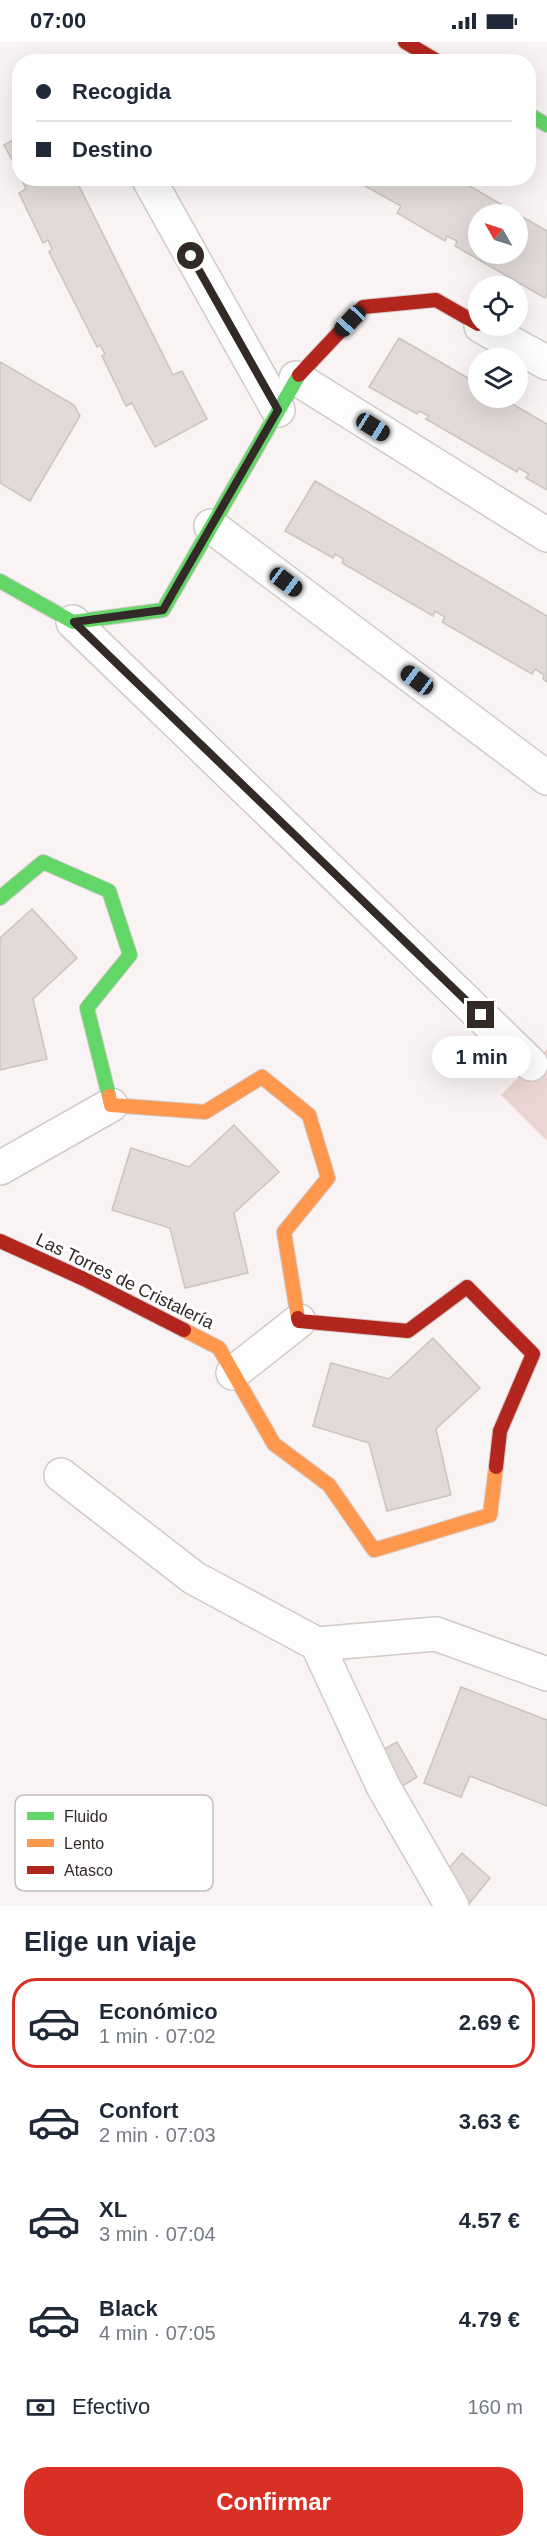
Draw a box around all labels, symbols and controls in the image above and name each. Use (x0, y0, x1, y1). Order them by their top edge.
text: 07:00 (30, 8, 86, 33)
text: Recogida (72, 79, 171, 104)
text: Destino (72, 137, 153, 162)
north arrow (468, 204, 528, 264)
map controls (468, 204, 528, 408)
route start (177, 242, 204, 269)
button: locate (468, 276, 528, 336)
car (331, 302, 369, 340)
button: layers (468, 348, 528, 408)
car (353, 410, 393, 444)
car (266, 564, 306, 600)
car (397, 662, 437, 698)
route end (467, 1001, 494, 1028)
callout: 1 min (432, 1036, 530, 1078)
text: 1 min (455, 1046, 508, 1068)
street label: Las Torres de Cristalería (33, 1229, 218, 1333)
legend (15, 1795, 213, 1891)
text: Fluido (64, 1808, 108, 1825)
text: Lento (64, 1835, 104, 1852)
text: Atasco (64, 1862, 113, 1879)
text: Elige un viaje (24, 1927, 197, 1957)
icon: car (27, 1996, 81, 2050)
text: Económico (99, 1999, 218, 2024)
text: 2.69 € (459, 2010, 520, 2035)
text: 1 min · 07:02 (99, 2025, 216, 2047)
icon: car (27, 2095, 81, 2149)
text: Confort (99, 2098, 178, 2123)
text: 3.63 € (459, 2109, 520, 2134)
text: 2 min · 07:03 (99, 2124, 216, 2146)
icon: car (27, 2194, 81, 2248)
text: XL (99, 2197, 127, 2222)
text: 4.57 € (459, 2208, 520, 2233)
text: 3 min · 07:04 (99, 2223, 216, 2245)
icon: car (27, 2293, 81, 2347)
text: Black (99, 2296, 158, 2321)
text: 4.79 € (459, 2307, 520, 2332)
text: 4 min · 07:05 (99, 2322, 216, 2344)
icon: cash (24, 2391, 57, 2424)
text: Efectivo (72, 2394, 150, 2419)
text: 160 m (467, 2396, 523, 2418)
button: Confirmar (24, 2467, 523, 2536)

